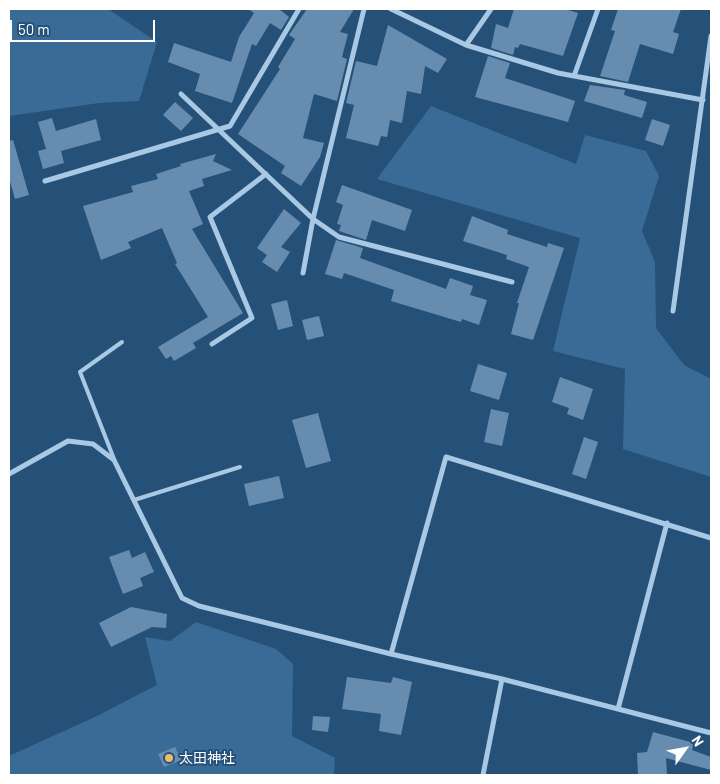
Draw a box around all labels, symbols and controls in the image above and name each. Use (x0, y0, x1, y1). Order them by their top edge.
scale bar (12, 10, 158, 42)
text: 50 m (18, 20, 50, 38)
north arrow (660, 724, 710, 774)
text: N (688, 732, 708, 749)
place label: 太田神社 (179, 750, 235, 766)
marker: 太田神社 (163, 752, 175, 764)

